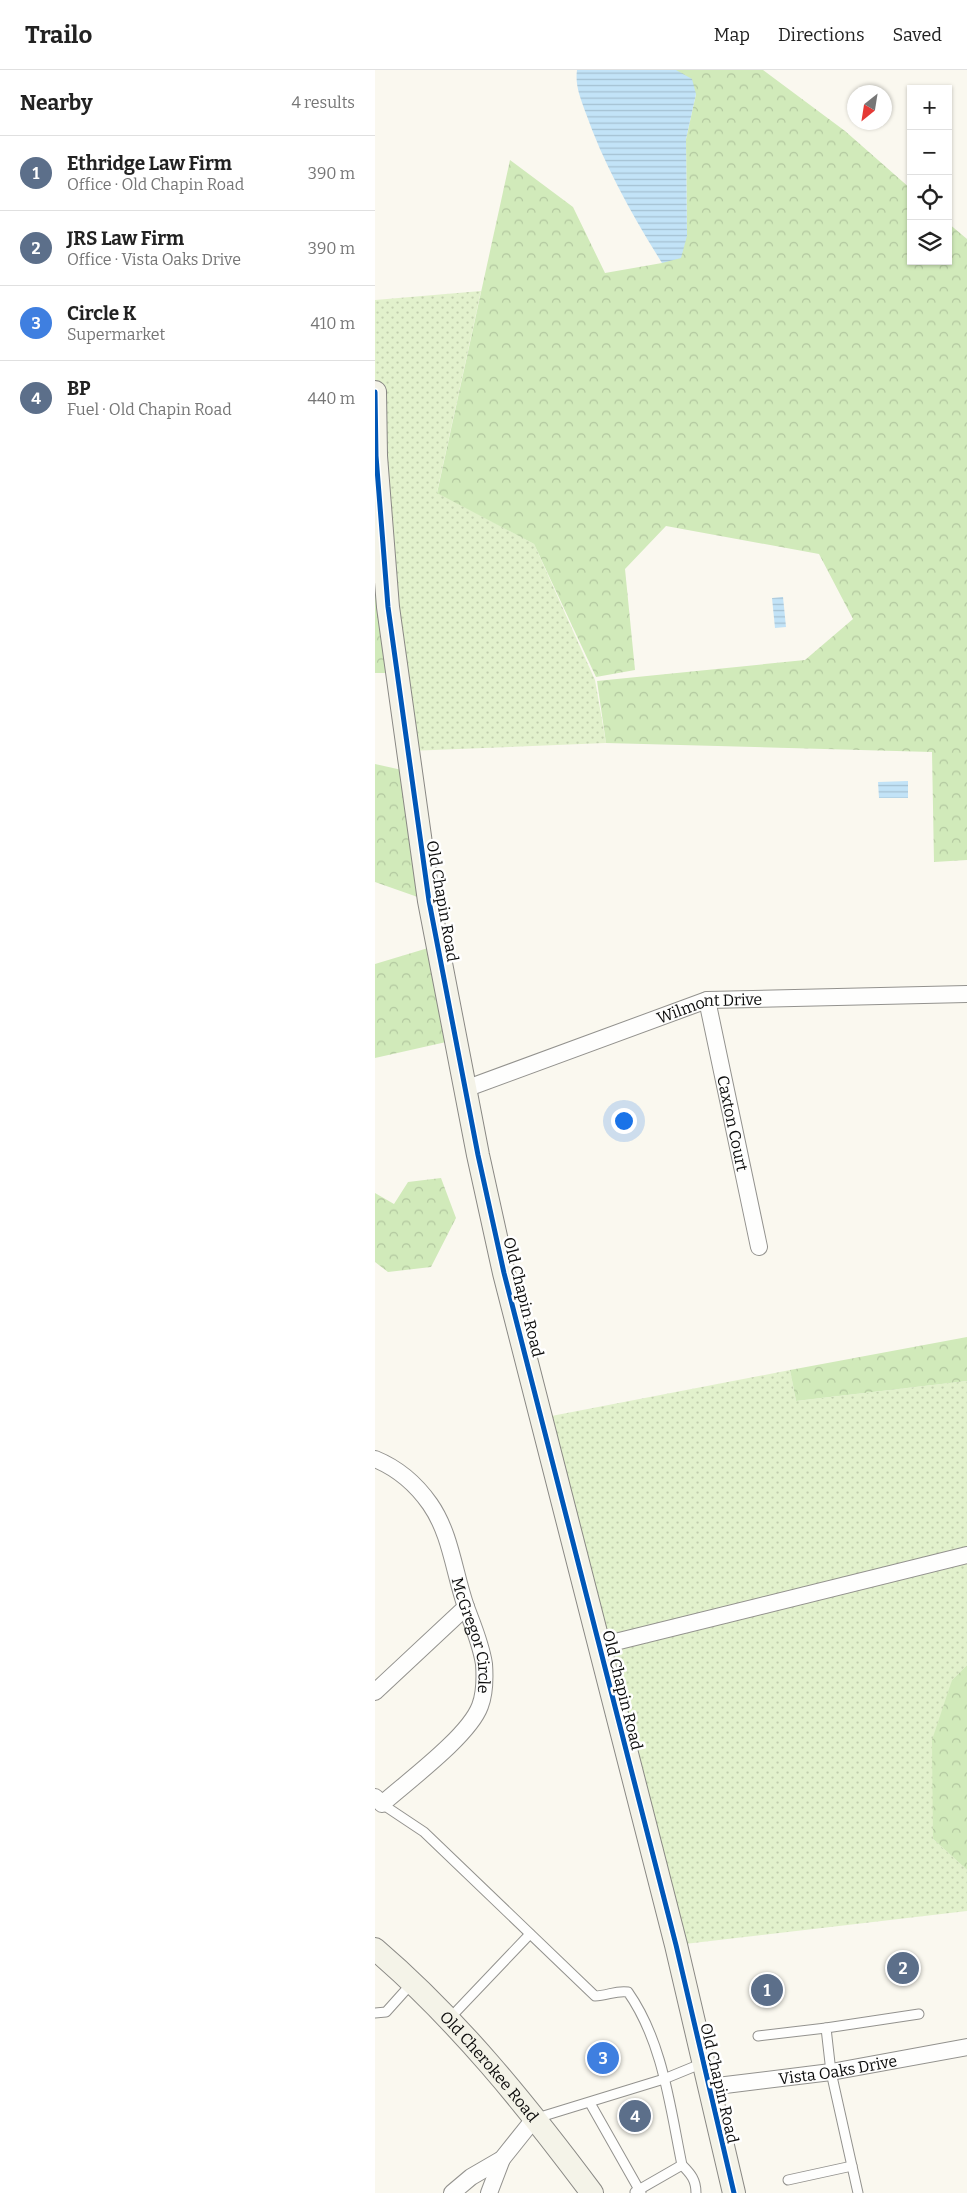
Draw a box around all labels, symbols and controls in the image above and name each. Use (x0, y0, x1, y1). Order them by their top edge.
text: Trailo (25, 21, 92, 49)
text: Map (714, 24, 750, 46)
text: Directions (778, 24, 865, 46)
text: Saved (893, 24, 942, 46)
north arrow (847, 85, 892, 130)
map controls (907, 85, 952, 265)
button: + (907, 85, 952, 130)
text: Nearby (20, 90, 93, 116)
text: 4 results (292, 93, 355, 112)
button: − (907, 130, 952, 175)
text: Ethridge Law Firm (67, 152, 232, 175)
text: 1 (33, 164, 39, 183)
text: 390 m (308, 164, 355, 183)
text: Office · Old Chapin Road (67, 175, 244, 194)
button: locate (907, 175, 952, 220)
button: layers (907, 220, 952, 265)
text: JRS Law Firm (67, 227, 184, 250)
text: 2 (31, 239, 41, 258)
text: 390 m (308, 239, 355, 258)
text: Office · Vista Oaks Drive (67, 250, 241, 269)
text: Circle K (67, 302, 136, 325)
text: 3 (31, 314, 41, 333)
text: 410 m (310, 314, 355, 333)
text: Supermarket (67, 325, 165, 344)
text: BP (67, 377, 90, 400)
text: 4 (31, 389, 41, 408)
text: 440 m (308, 389, 355, 408)
text: Fuel · Old Chapin Road (67, 400, 232, 419)
street label: Old Chapin Road (422, 839, 463, 964)
street label: Wilmont Drive (654, 990, 762, 1028)
street label: Caxton Court (713, 1074, 752, 1173)
your location (611, 1108, 637, 1134)
street label: Old Chapin Road (499, 1235, 548, 1360)
street label: McGregor Circle (448, 1575, 494, 1695)
street label: Old Chapin Road (598, 1628, 647, 1753)
pin: 2 (887, 1949, 919, 1987)
pin: 1 (751, 1971, 783, 2009)
street label: Old Cherokee Road (436, 2007, 543, 2126)
street label: Old Chapin Road (696, 2021, 743, 2146)
pin: 3 (587, 2039, 619, 2077)
street label: Vista Oaks Drive (778, 2051, 899, 2088)
pin: 4 (619, 2097, 651, 2135)

